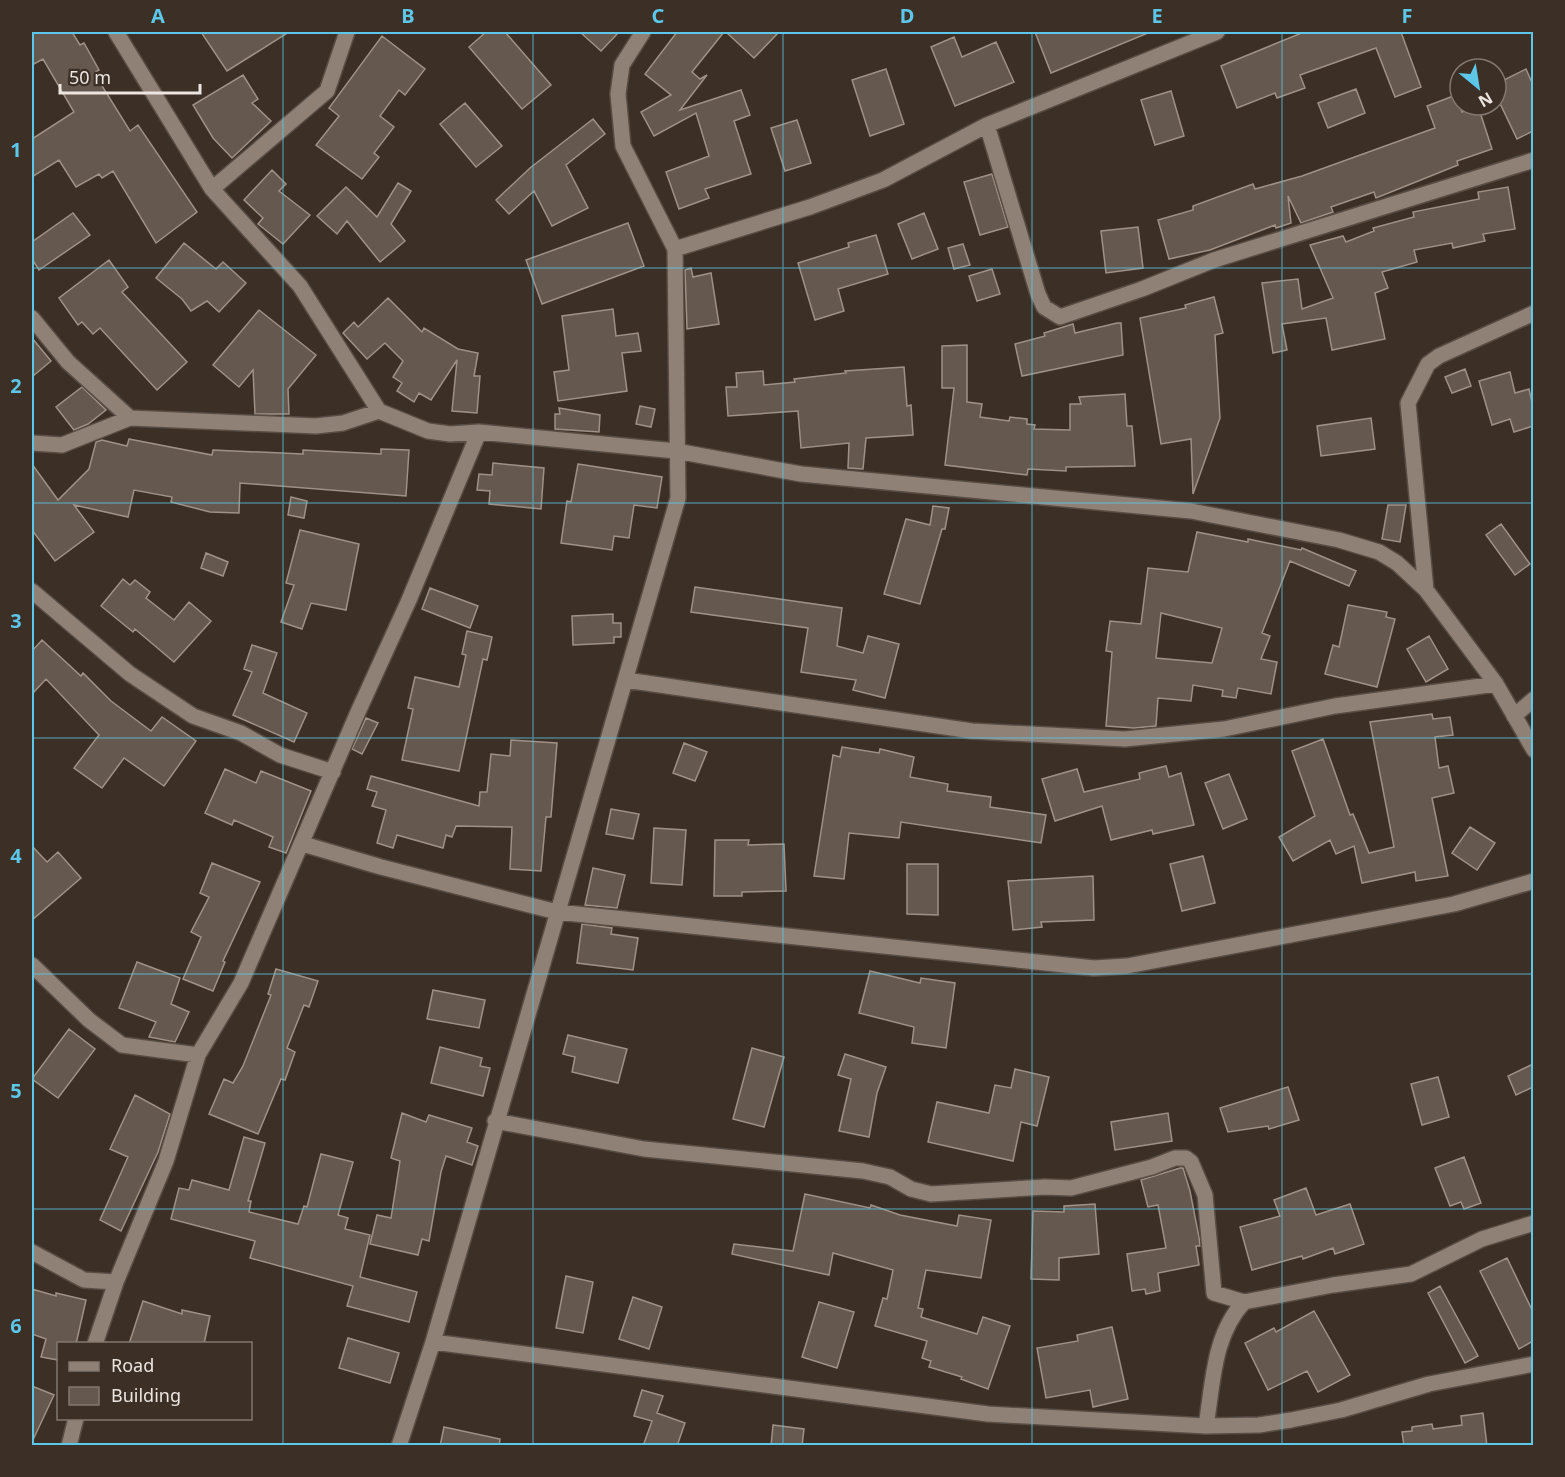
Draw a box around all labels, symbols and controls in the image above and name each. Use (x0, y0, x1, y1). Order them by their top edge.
text: A (151, 2, 165, 29)
text: B (401, 2, 415, 29)
text: C (652, 2, 665, 29)
text: D (900, 2, 914, 29)
text: E (1151, 2, 1163, 29)
text: F (1402, 2, 1412, 29)
scale bar (60, 57, 200, 95)
north arrow (1448, 57, 1508, 117)
text: 50 m (69, 65, 111, 89)
text: N (1474, 87, 1497, 113)
text: 1 (10, 136, 22, 163)
text: 2 (10, 372, 22, 399)
text: 3 (10, 607, 22, 634)
text: 4 (10, 842, 22, 869)
text: 5 (10, 1077, 22, 1104)
text: 6 (10, 1312, 22, 1339)
legend (57, 1342, 252, 1420)
text: Road (111, 1353, 154, 1377)
text: Building (111, 1383, 181, 1407)

